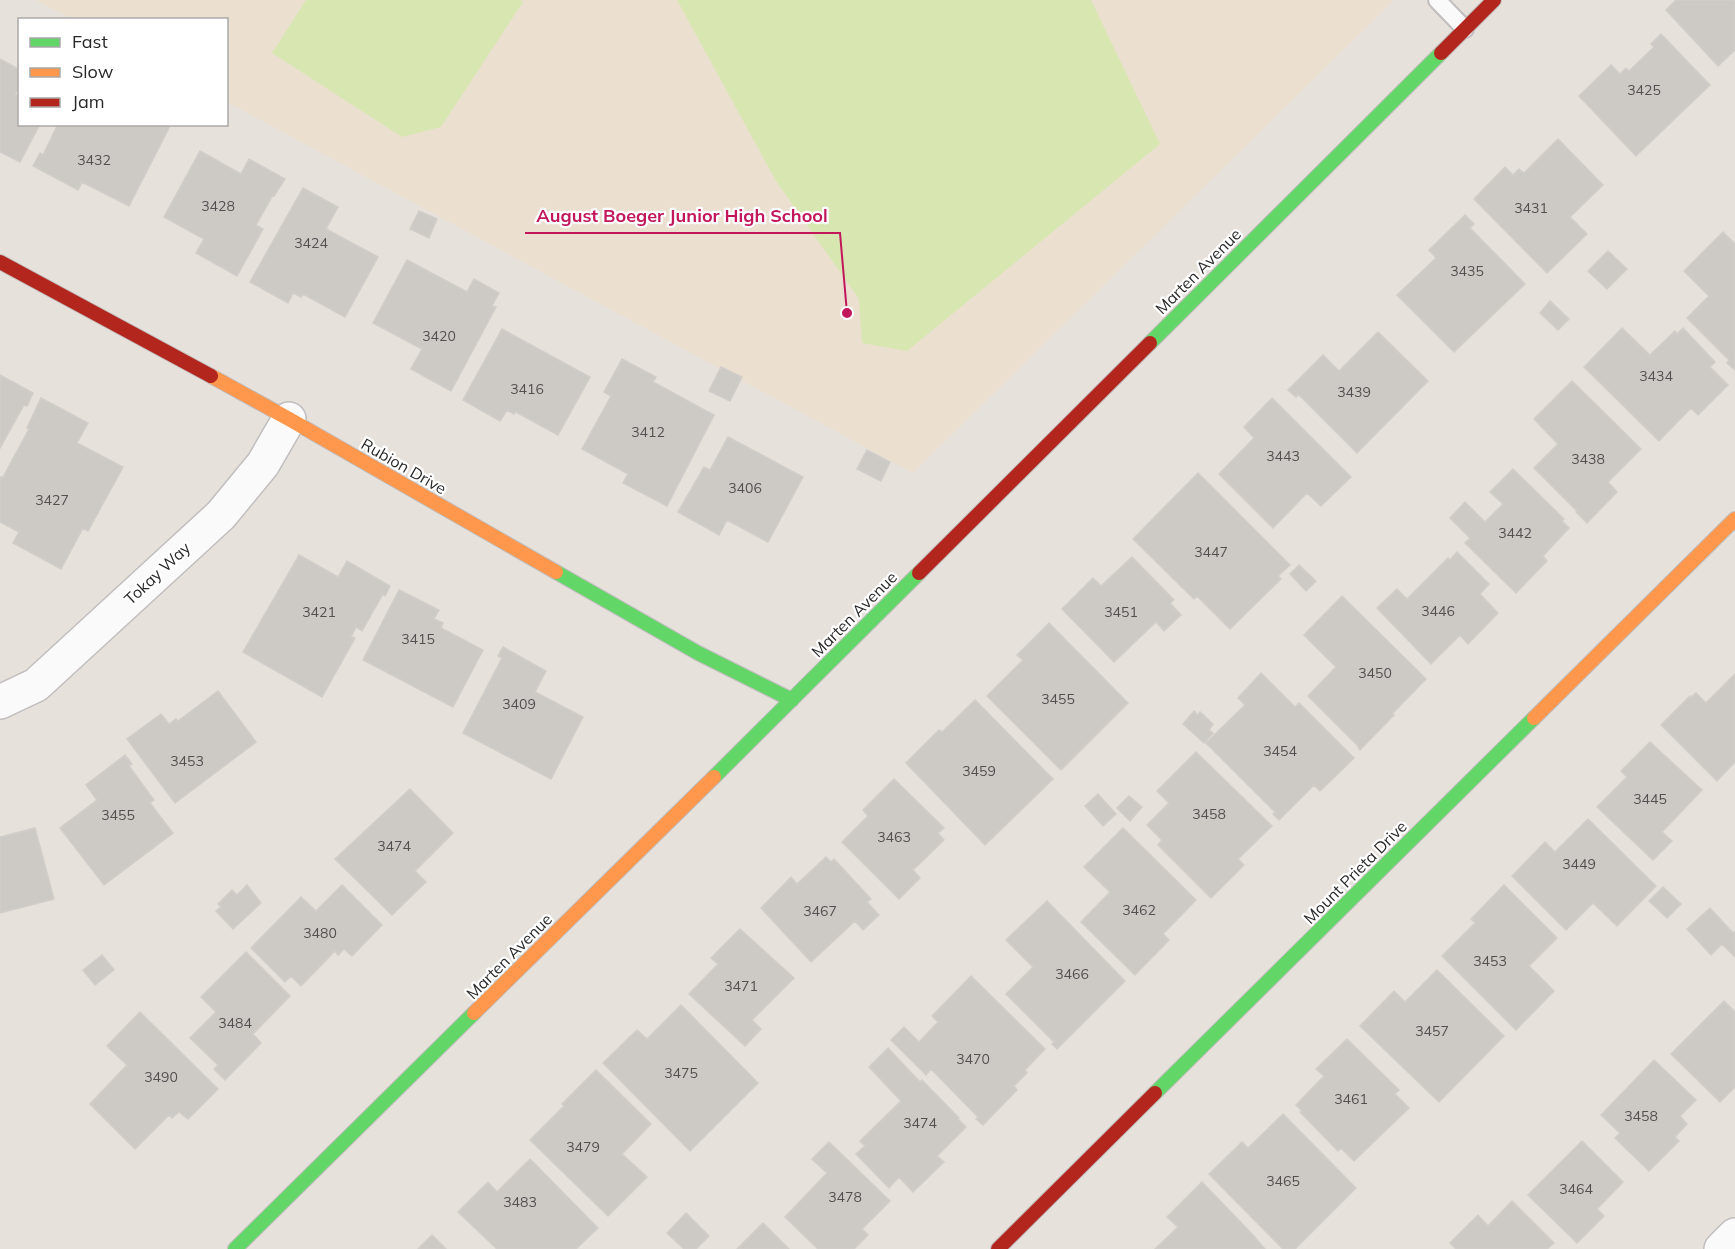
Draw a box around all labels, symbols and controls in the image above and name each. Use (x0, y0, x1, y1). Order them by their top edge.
legend (18, 18, 228, 126)
text: Fast (72, 30, 108, 53)
text: Slow (72, 60, 114, 83)
house number: 3425 (1627, 81, 1661, 99)
text: Jam (72, 90, 105, 113)
house number: 3432 (77, 151, 111, 169)
house number: 3428 (201, 197, 235, 215)
callout: August Boeger Junior High School (525, 197, 840, 233)
house number: 3431 (1514, 199, 1548, 217)
text: August Boeger Junior High School (536, 204, 828, 227)
street label: Marten Avenue (1151, 224, 1245, 318)
house number: 3424 (294, 234, 328, 252)
house number: 3435 (1450, 262, 1484, 280)
house number: 3420 (422, 327, 456, 345)
house number: 3434 (1639, 367, 1673, 385)
house number: 3416 (510, 380, 544, 398)
house number: 3439 (1337, 383, 1371, 401)
house number: 3412 (631, 423, 665, 441)
street label: Rubion Drive (358, 434, 450, 498)
house number: 3443 (1266, 447, 1300, 465)
house number: 3438 (1571, 450, 1605, 468)
house number: 3406 (728, 479, 762, 497)
house number: 3427 (35, 491, 69, 509)
house number: 3442 (1498, 524, 1532, 542)
street label: Tokay Way (120, 537, 194, 609)
house number: 3447 (1194, 543, 1228, 561)
street label: Marten Avenue (807, 567, 901, 661)
house number: 3446 (1421, 602, 1455, 620)
house number: 3421 (302, 603, 336, 621)
house number: 3451 (1104, 603, 1138, 621)
house number: 3415 (401, 630, 435, 648)
house number: 3450 (1358, 664, 1392, 682)
house number: 3455 (1041, 690, 1075, 708)
house number: 3409 (502, 695, 536, 713)
house number: 3454 (1263, 742, 1297, 760)
house number: 3453 (170, 752, 204, 770)
house number: 3459 (962, 762, 996, 780)
house number: 3445 (1633, 790, 1667, 808)
house number: 3458 (1192, 805, 1226, 823)
house number: 3455 (101, 806, 135, 824)
street label: Mount Prieta Drive (1299, 816, 1411, 928)
house number: 3463 (877, 828, 911, 846)
house number: 3474 (377, 837, 411, 855)
house number: 3449 (1562, 855, 1596, 873)
house number: 3462 (1122, 901, 1156, 919)
house number: 3467 (803, 902, 837, 920)
street label: Marten Avenue (462, 909, 556, 1003)
house number: 3480 (303, 924, 337, 942)
house number: 3453 (1473, 952, 1507, 970)
house number: 3466 (1055, 965, 1089, 983)
house number: 3471 (724, 977, 758, 995)
house number: 3484 (218, 1014, 252, 1032)
house number: 3457 (1415, 1022, 1449, 1040)
house number: 3470 (956, 1050, 990, 1068)
house number: 3475 (664, 1064, 698, 1082)
house number: 3490 (144, 1068, 178, 1086)
house number: 3461 (1334, 1090, 1368, 1108)
house number: 3458 (1624, 1107, 1658, 1125)
house number: 3474 (903, 1114, 937, 1132)
house number: 3479 (566, 1138, 600, 1156)
house number: 3465 (1266, 1172, 1300, 1190)
house number: 3464 (1559, 1180, 1593, 1198)
house number: 3478 (828, 1188, 862, 1206)
house number: 3483 (503, 1193, 537, 1211)

